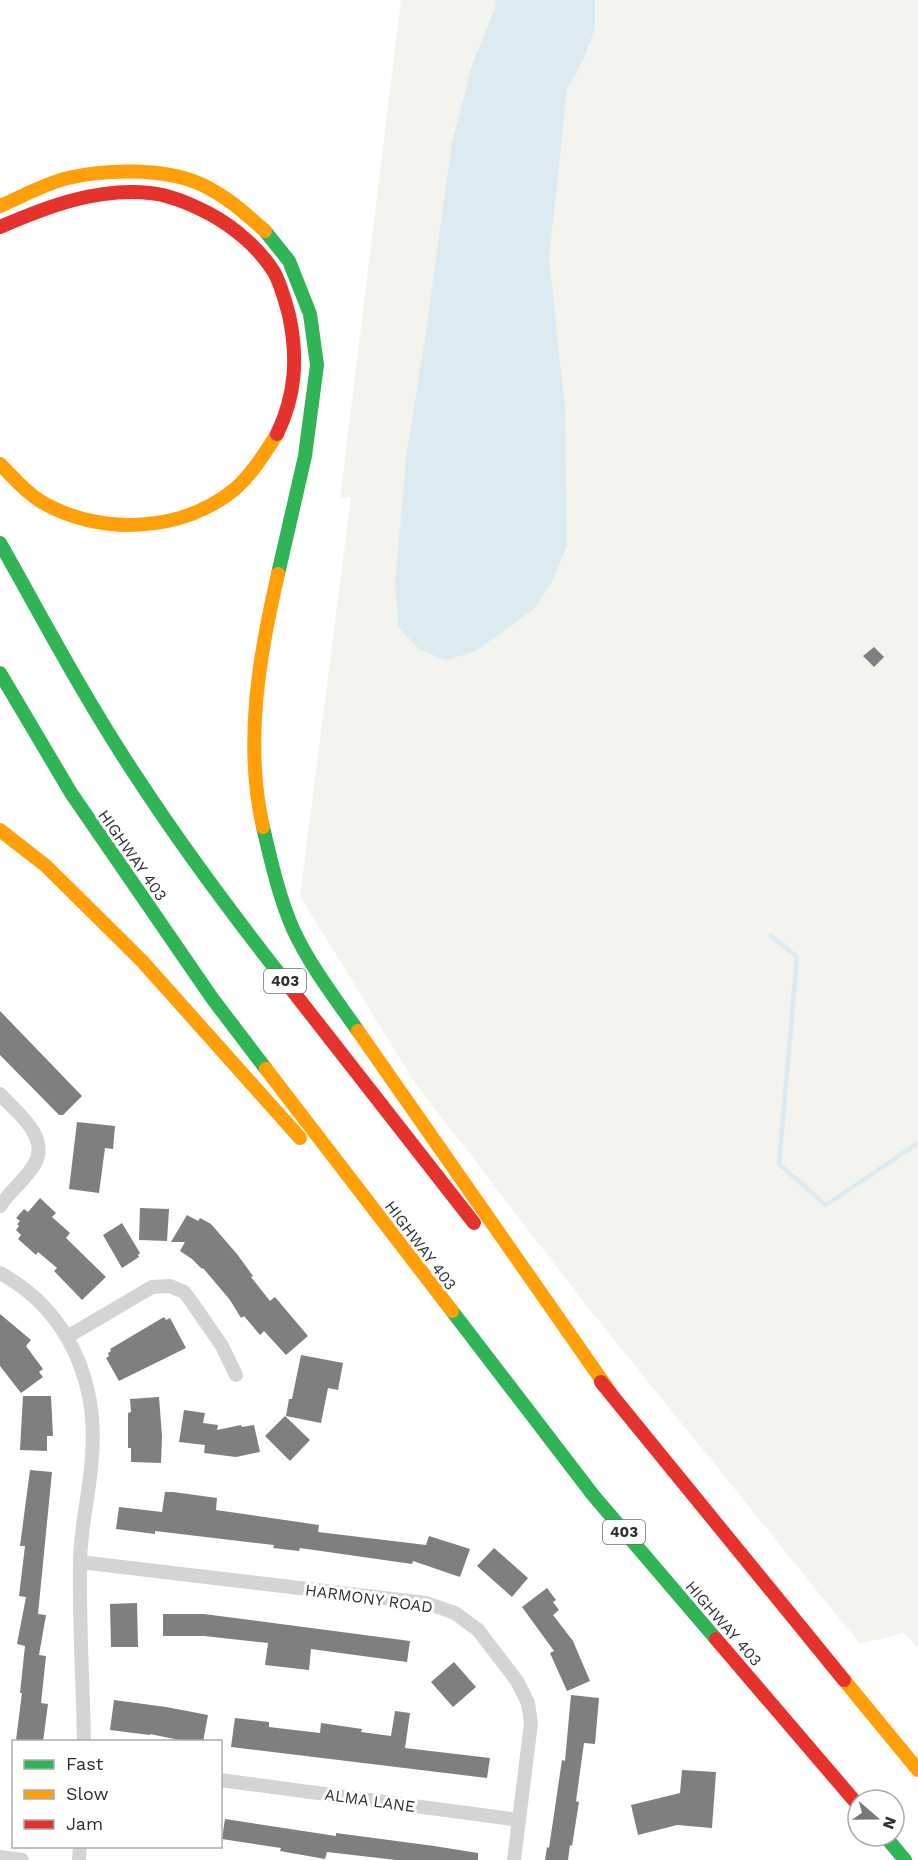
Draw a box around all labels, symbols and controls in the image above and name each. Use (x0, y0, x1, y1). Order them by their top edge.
street label: HIGHWAY 403 (94, 806, 171, 904)
road number: 403 (264, 969, 306, 993)
street label: HIGHWAY 403 (381, 1197, 460, 1294)
road number: 403 (603, 1520, 645, 1544)
street label: HIGHWAY 403 (681, 1577, 766, 1670)
street label: HARMONY ROAD (304, 1580, 434, 1617)
legend (12, 1740, 222, 1848)
text: Fast (66, 1753, 104, 1774)
text: Slow (66, 1783, 109, 1804)
street label: ALMA LANE (323, 1785, 416, 1816)
north arrow (846, 1788, 906, 1848)
text: Jam (66, 1813, 103, 1834)
text: N (879, 1814, 901, 1832)

